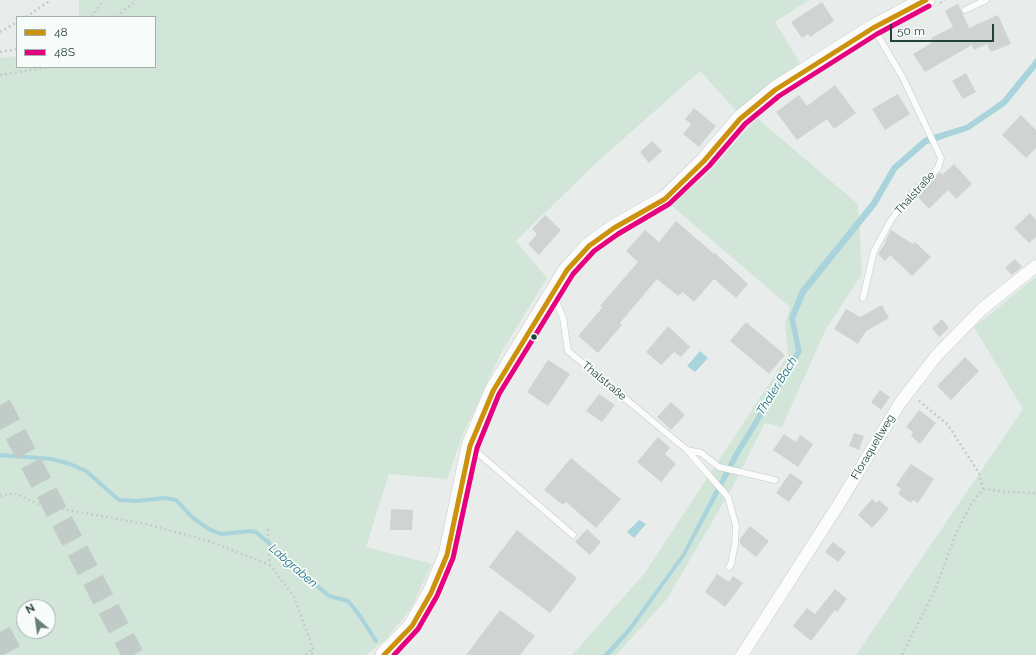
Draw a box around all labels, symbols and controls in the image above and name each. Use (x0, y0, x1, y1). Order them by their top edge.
legend (16, 16, 156, 68)
scale bar (892, 16, 996, 42)
text: 50 m (897, 24, 925, 38)
text: 48 (54, 25, 68, 39)
text: 48S (54, 45, 75, 59)
street label: Thalstraße (892, 169, 938, 217)
unlabelled marker (529, 332, 539, 342)
water label: Thaler Bach (754, 354, 800, 418)
street label: Thalstraße (579, 359, 629, 403)
street label: Floraquellweg (848, 412, 898, 482)
water label: Labgraben (266, 541, 320, 591)
north arrow (16, 599, 56, 639)
text: N (24, 601, 37, 617)

